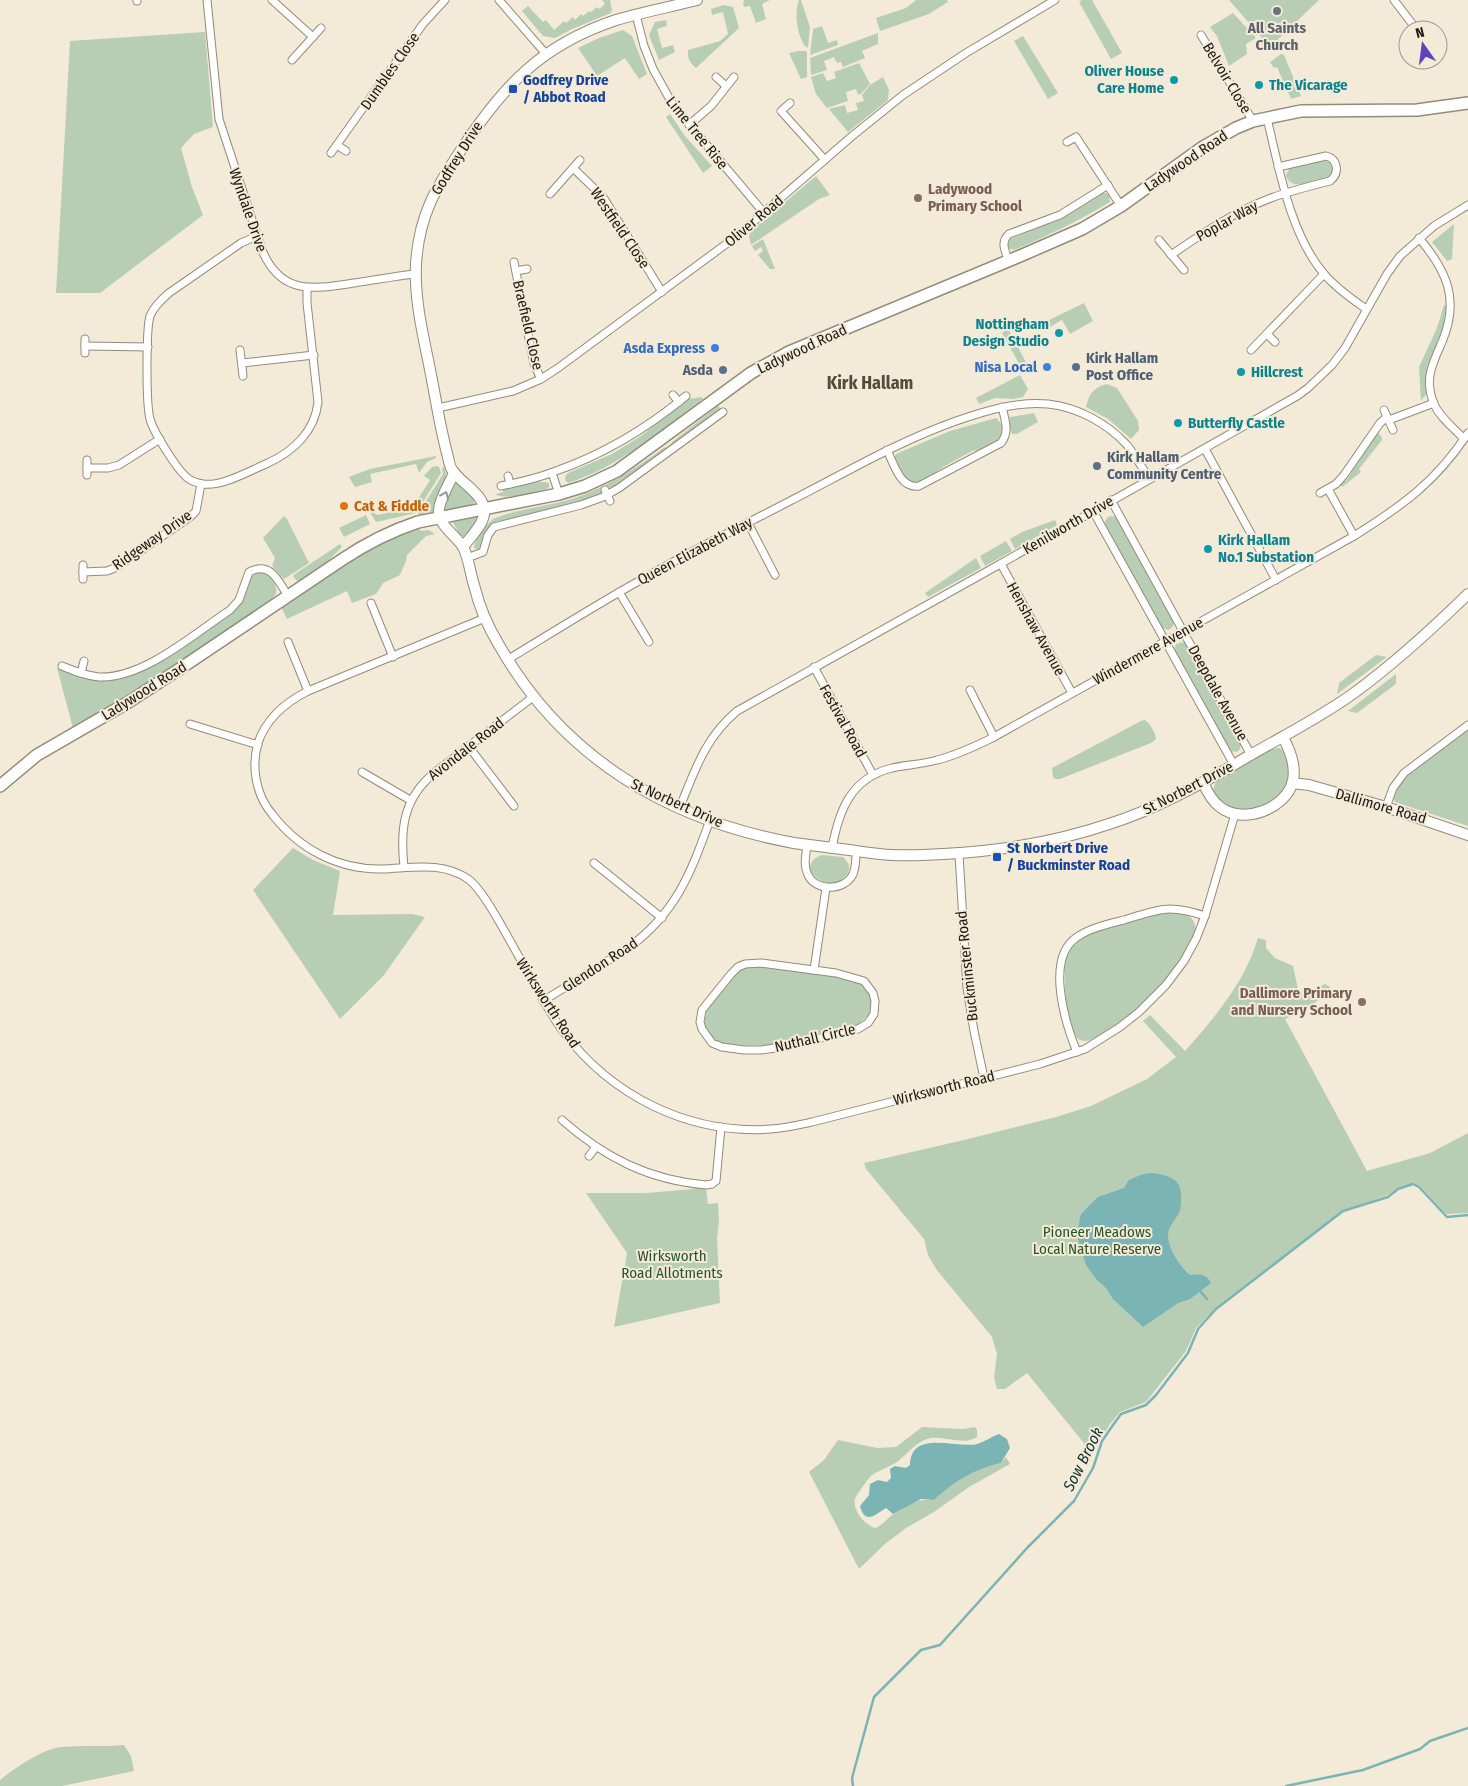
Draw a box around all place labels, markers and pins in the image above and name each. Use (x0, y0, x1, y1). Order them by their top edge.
marker: All Saints Church (1271, 5, 1283, 17)
place label: All Saints Church (1247, 19, 1307, 54)
place label: Oliver House Care Home (1084, 62, 1164, 97)
place label: Godfrey Drive / Abbot Road (523, 71, 609, 106)
marker: Oliver House Care Home (1168, 74, 1180, 86)
place label: The Vicarage (1269, 76, 1348, 94)
marker: The Vicarage (1253, 79, 1265, 91)
marker: Godfrey Drive / Abbot Road (507, 83, 519, 95)
place label: Ladywood Primary School (928, 180, 1023, 215)
marker: Ladywood Primary School (912, 192, 924, 204)
place label: Nottingham Design Studio (963, 315, 1049, 350)
marker: Nottingham Design Studio (1053, 327, 1065, 339)
place label: Asda Express (623, 339, 705, 357)
marker: Asda Express (709, 342, 721, 354)
place label: Kirk Hallam Post Office (1086, 349, 1158, 384)
place label: Nisa Local (975, 358, 1038, 376)
place label: Asda (682, 361, 714, 379)
marker: Nisa Local (1041, 361, 1053, 373)
marker: Kirk Hallam Post Office (1070, 361, 1082, 373)
place label: Hillcrest (1251, 363, 1304, 381)
marker: Asda (717, 364, 729, 376)
marker: Hillcrest (1235, 366, 1247, 378)
place label: Butterfly Castle (1188, 414, 1285, 432)
marker: Butterfly Castle (1172, 417, 1184, 429)
place label: Kirk Hallam Community Centre (1107, 448, 1222, 483)
marker: Kirk Hallam Community Centre (1091, 460, 1103, 472)
place label: Cat & Fiddle (354, 497, 430, 515)
marker: Cat & Fiddle (338, 500, 350, 512)
place label: Kirk Hallam No.1 Substation (1218, 531, 1314, 566)
marker: Kirk Hallam No.1 Substation (1202, 543, 1214, 555)
place label: St Norbert Drive / Buckminster Road (1007, 839, 1130, 874)
marker: St Norbert Drive / Buckminster Road (991, 851, 1003, 863)
place label: Dallimore Primary and Nursery School (1231, 984, 1353, 1019)
marker: Dallimore Primary and Nursery School (1356, 996, 1368, 1008)

